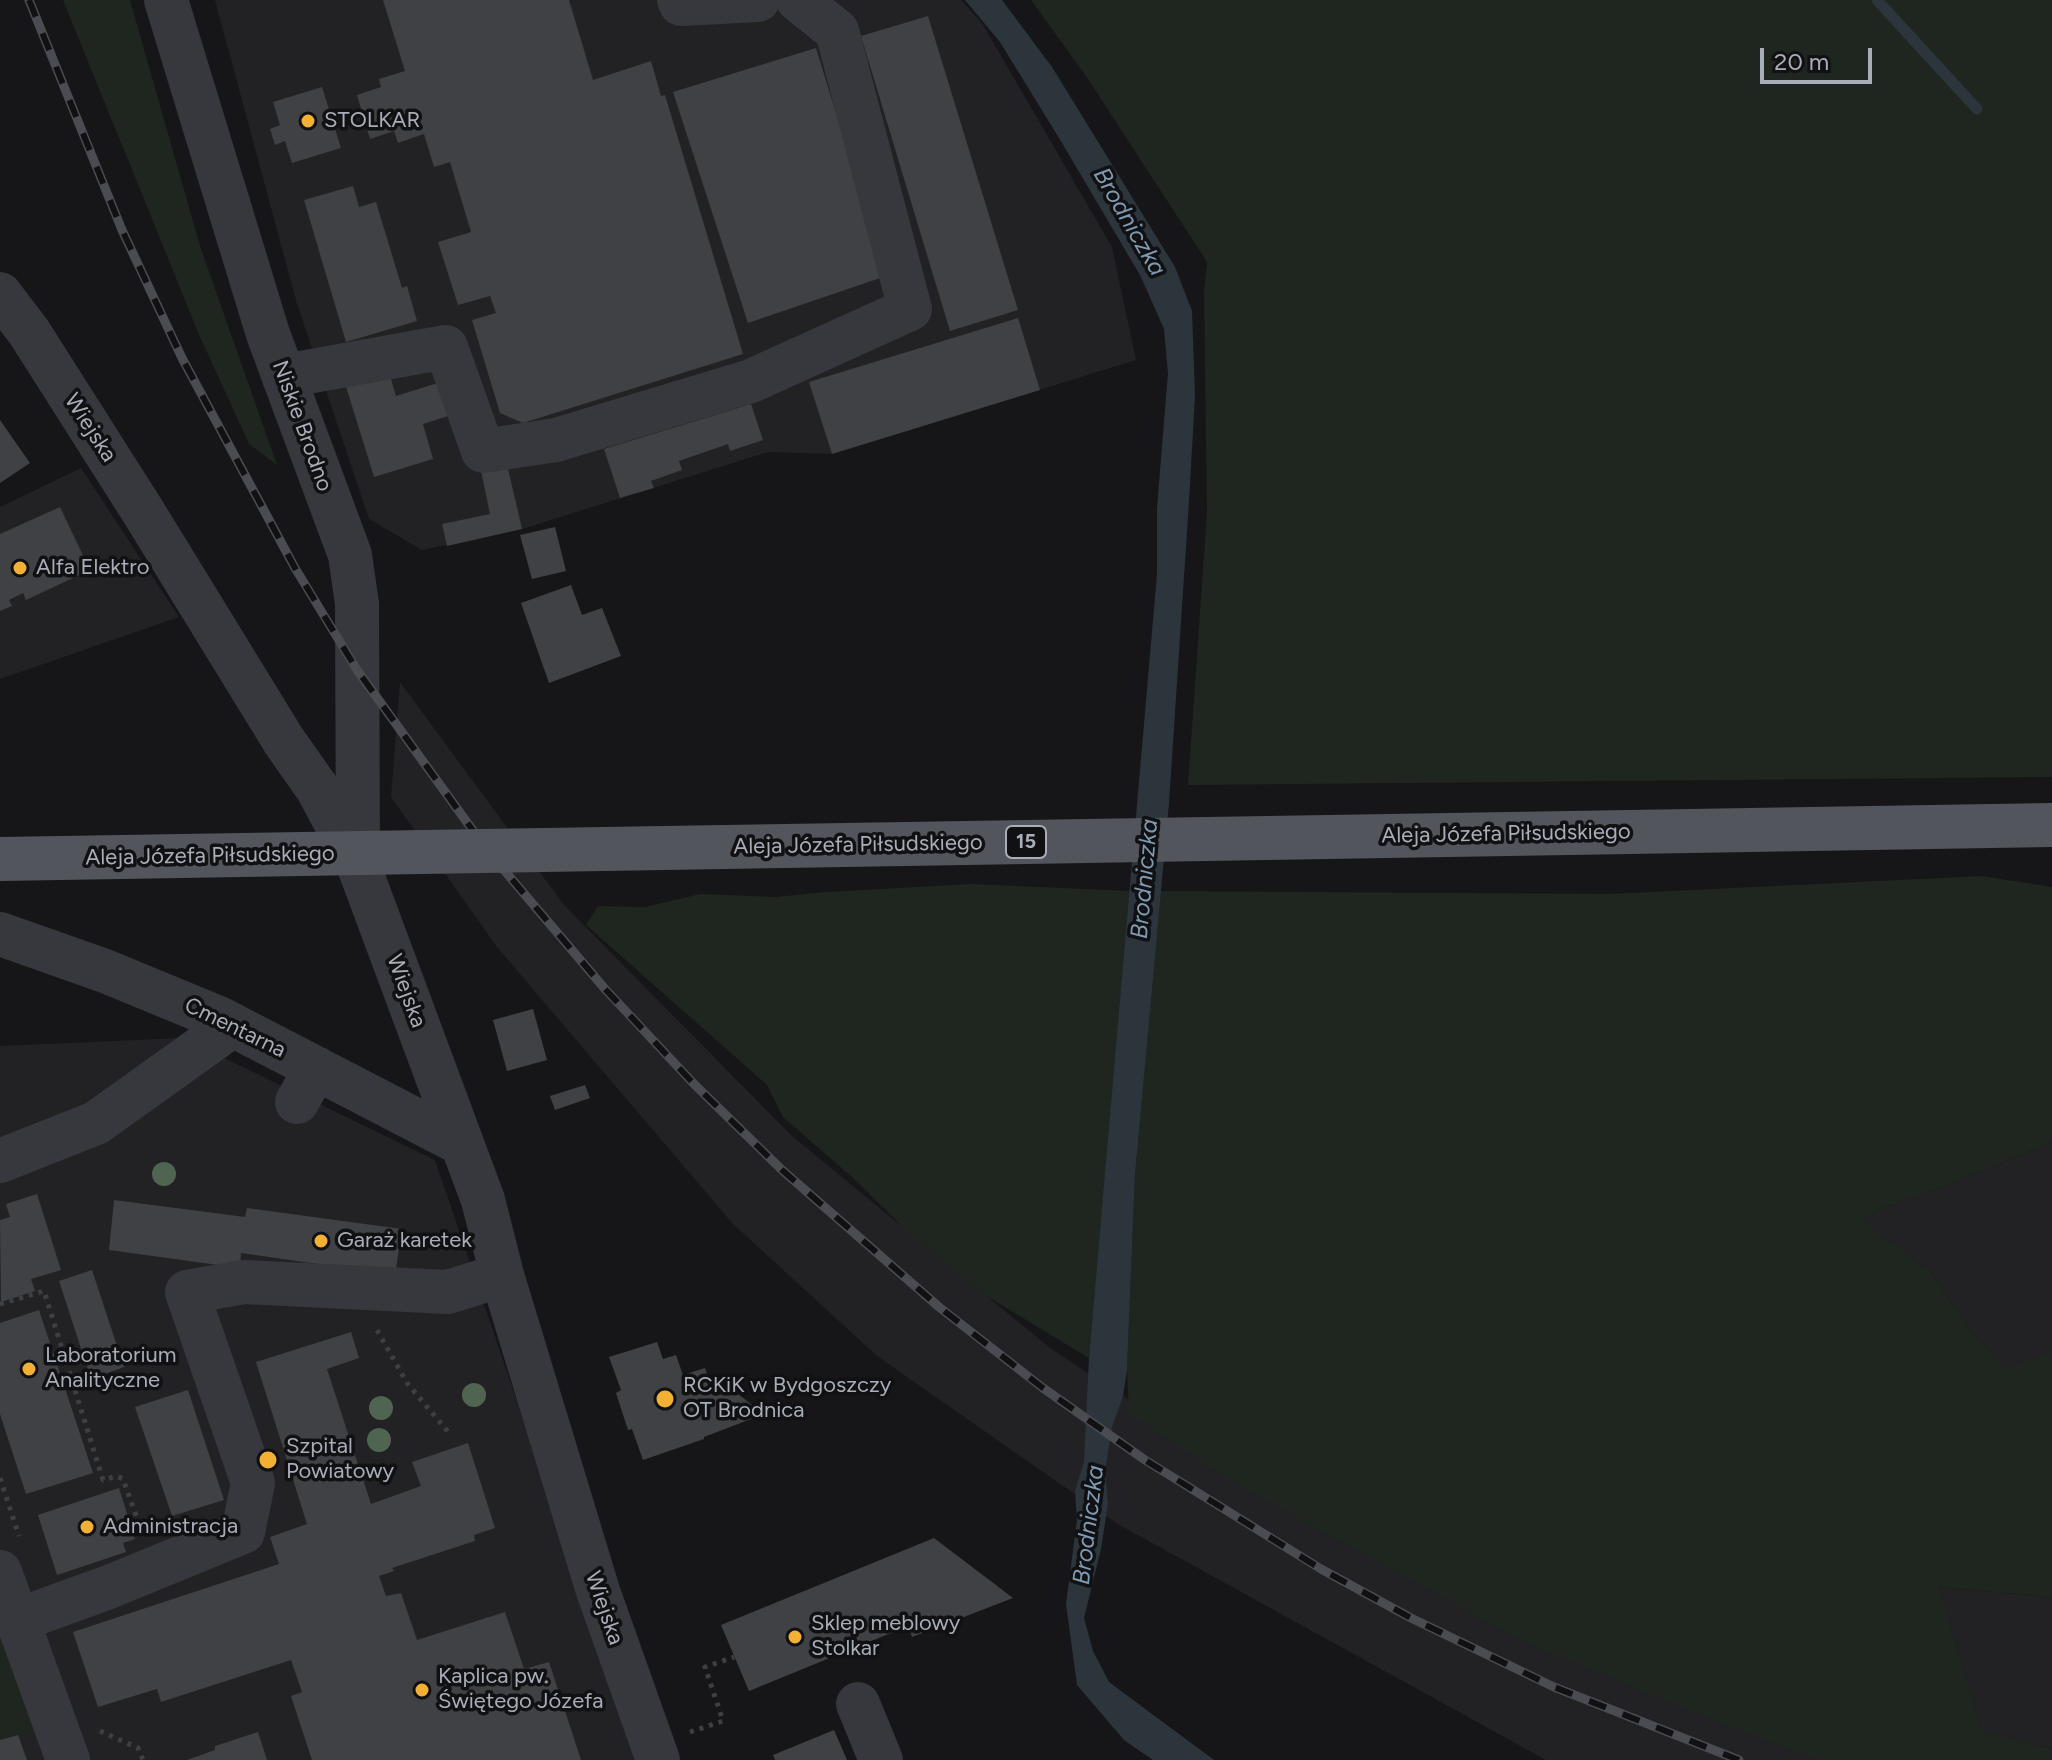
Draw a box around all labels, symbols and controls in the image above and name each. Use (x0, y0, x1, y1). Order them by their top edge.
scale bar (1764, 32, 1876, 82)
text: 20 m (1774, 47, 1829, 76)
place label: STOLKAR (324, 108, 420, 134)
marker: STOLKAR (299, 112, 317, 130)
water label: Brodniczka (1086, 163, 1172, 281)
street label: Niskie Brodno (266, 357, 338, 495)
street label: Wiejska (58, 389, 122, 467)
place label: Alfa Elektro (36, 555, 149, 581)
marker: Alfa Elektro (11, 559, 29, 577)
water label: Brodniczka (1125, 818, 1165, 940)
street label: Aleja Józefa Piłsudskiego (1381, 819, 1631, 849)
road number: 15 (1006, 826, 1046, 858)
street label: Aleja Józefa Piłsudskiego (733, 830, 983, 860)
street label: Aleja Józefa Piłsudskiego (85, 841, 335, 871)
street label: Wiejska (381, 951, 431, 1031)
street label: Cmentarna (180, 992, 290, 1064)
place label: Garaż karetek (337, 1228, 472, 1254)
marker: Garaż karetek (312, 1232, 330, 1250)
place label: Laboratorium Analityczne (45, 1343, 177, 1394)
marker: Laboratorium Analityczne (20, 1360, 38, 1378)
place label: RCKiK w Bydgoszczy OT Brodnica (683, 1373, 891, 1424)
marker: RCKiK w Bydgoszczy OT Brodnica (654, 1388, 676, 1410)
place label: Szpital Powiatowy (286, 1434, 394, 1486)
marker: Szpital Powiatowy (257, 1449, 279, 1471)
water label: Brodniczka (1067, 1464, 1111, 1586)
place label: Administracja (103, 1514, 238, 1540)
marker: Administracja (78, 1518, 96, 1536)
street label: Wiejska (579, 1568, 629, 1648)
place label: Sklep meblowy Stolkar (811, 1611, 960, 1662)
marker: Sklep meblowy Stolkar (786, 1628, 804, 1646)
place label: Kaplica pw. Świętego Józefa (438, 1664, 603, 1716)
marker: Kaplica pw. Świętego Józefa (413, 1681, 431, 1699)

